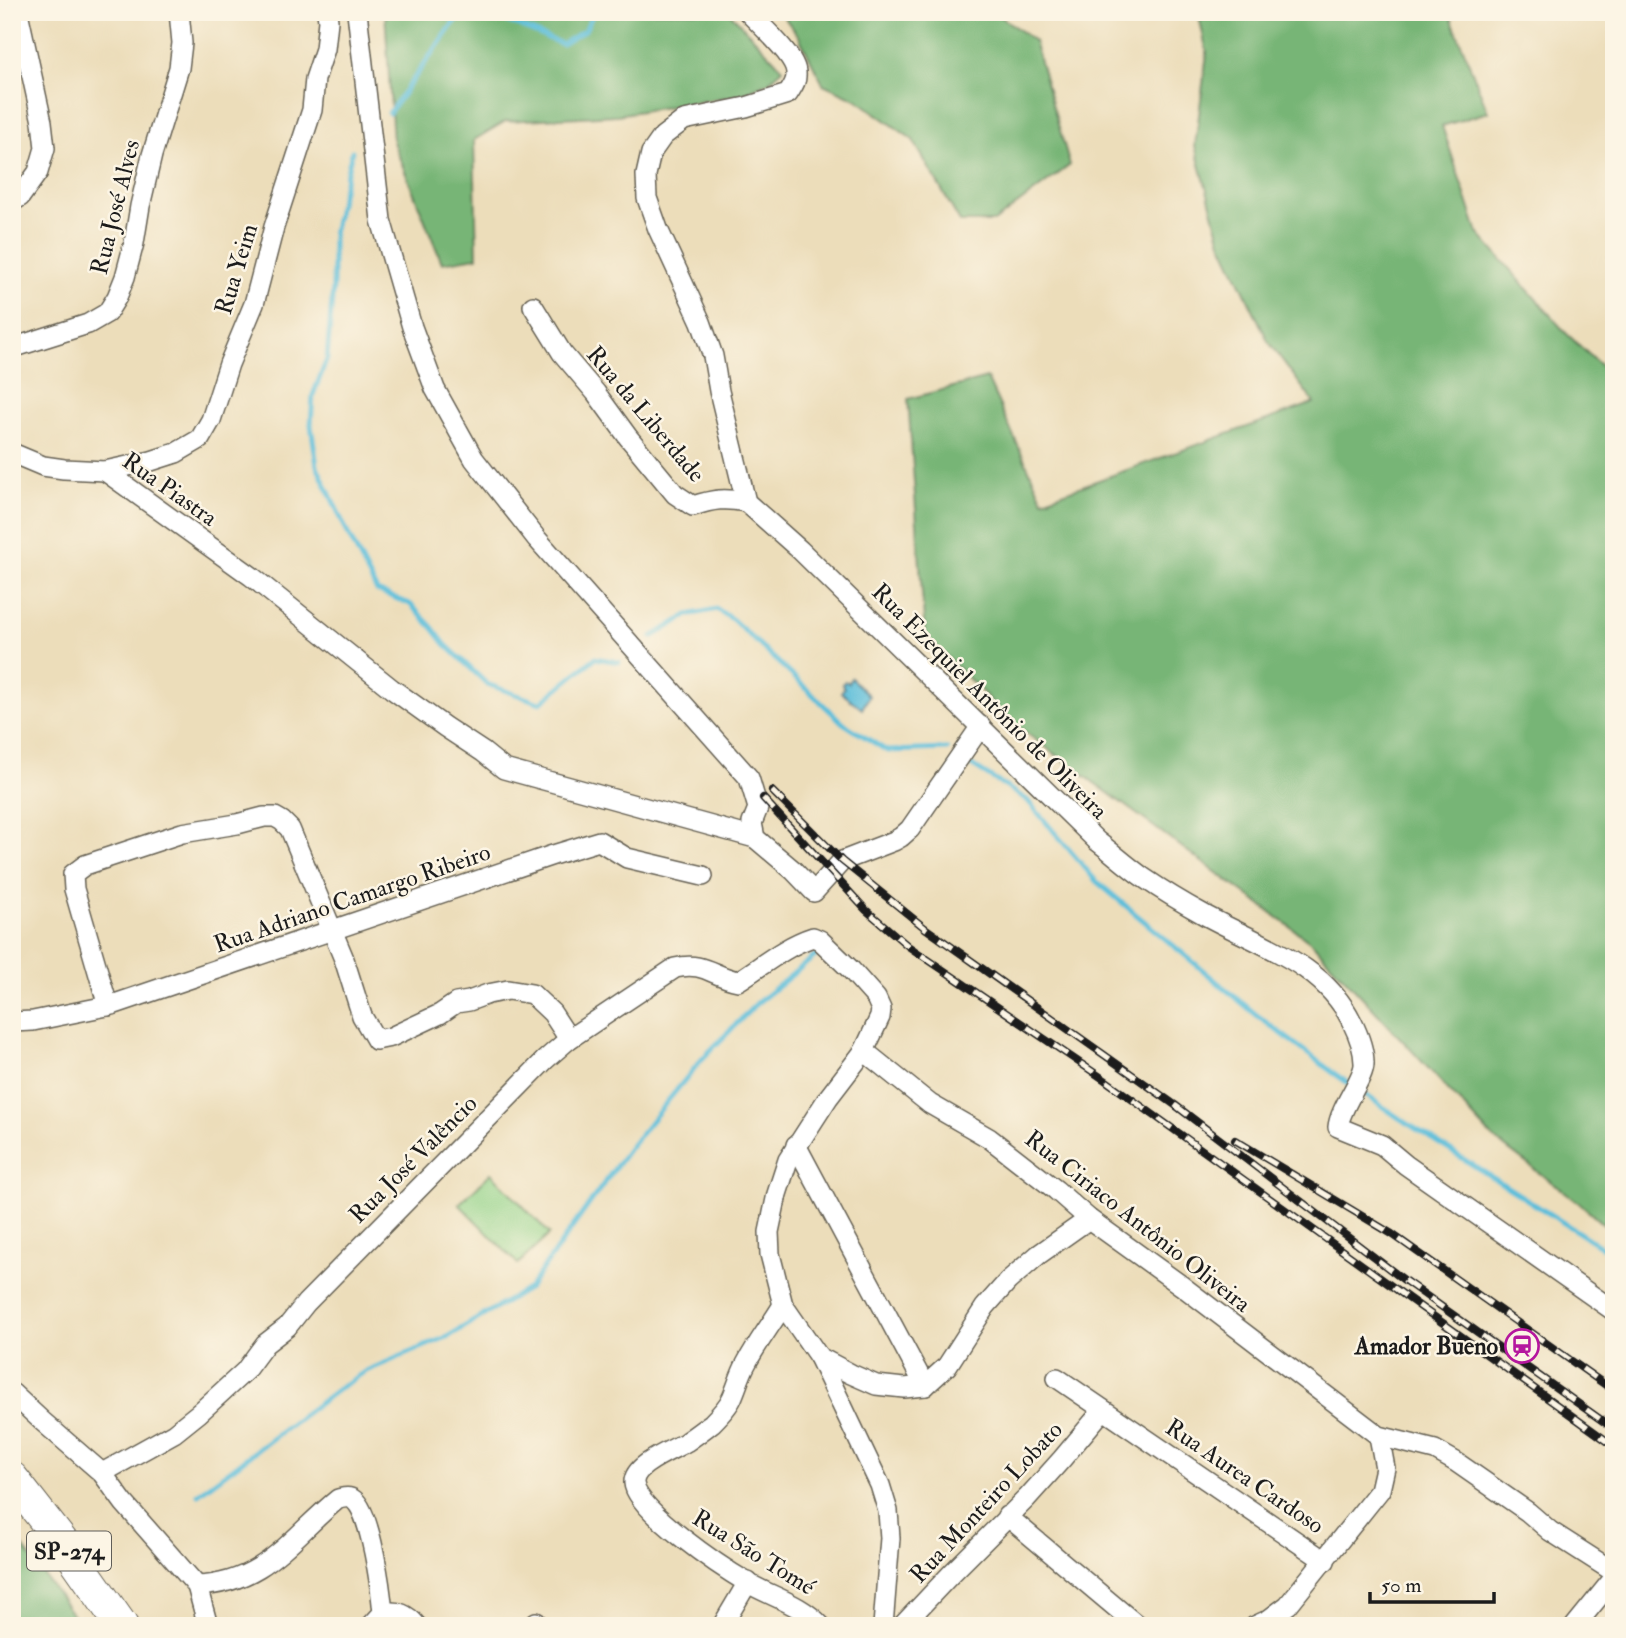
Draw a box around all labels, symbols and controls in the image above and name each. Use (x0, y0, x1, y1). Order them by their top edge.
street label: Rua José Alves (84, 136, 147, 278)
street label: Rua Yeim (208, 220, 265, 318)
street label: Rua da Liberdade (579, 340, 712, 489)
street label: Rua Piastra (116, 445, 224, 534)
street label: Rua Ezequiel Antônio de Oliveira (865, 577, 1115, 827)
street label: Rua Adriano Camargo Ribeiro (210, 837, 495, 960)
street label: Rua José Valêncio (343, 1089, 484, 1230)
street label: Rua Ciriaco Antônio Oliveira (1018, 1123, 1258, 1320)
station icon: Amador Bueno (1503, 1327, 1541, 1365)
place label: Amador Bueno (1354, 1331, 1498, 1362)
street label: Rua Aurea Cardoso (1159, 1412, 1330, 1541)
street label: Rua Monteiro Lobato (903, 1415, 1069, 1590)
street label: Rua São Tomé (687, 1502, 822, 1603)
road number: SP-274 (27, 1532, 111, 1570)
scale bar (1370, 1561, 1495, 1605)
text: 50 m (1381, 1572, 1422, 1599)

